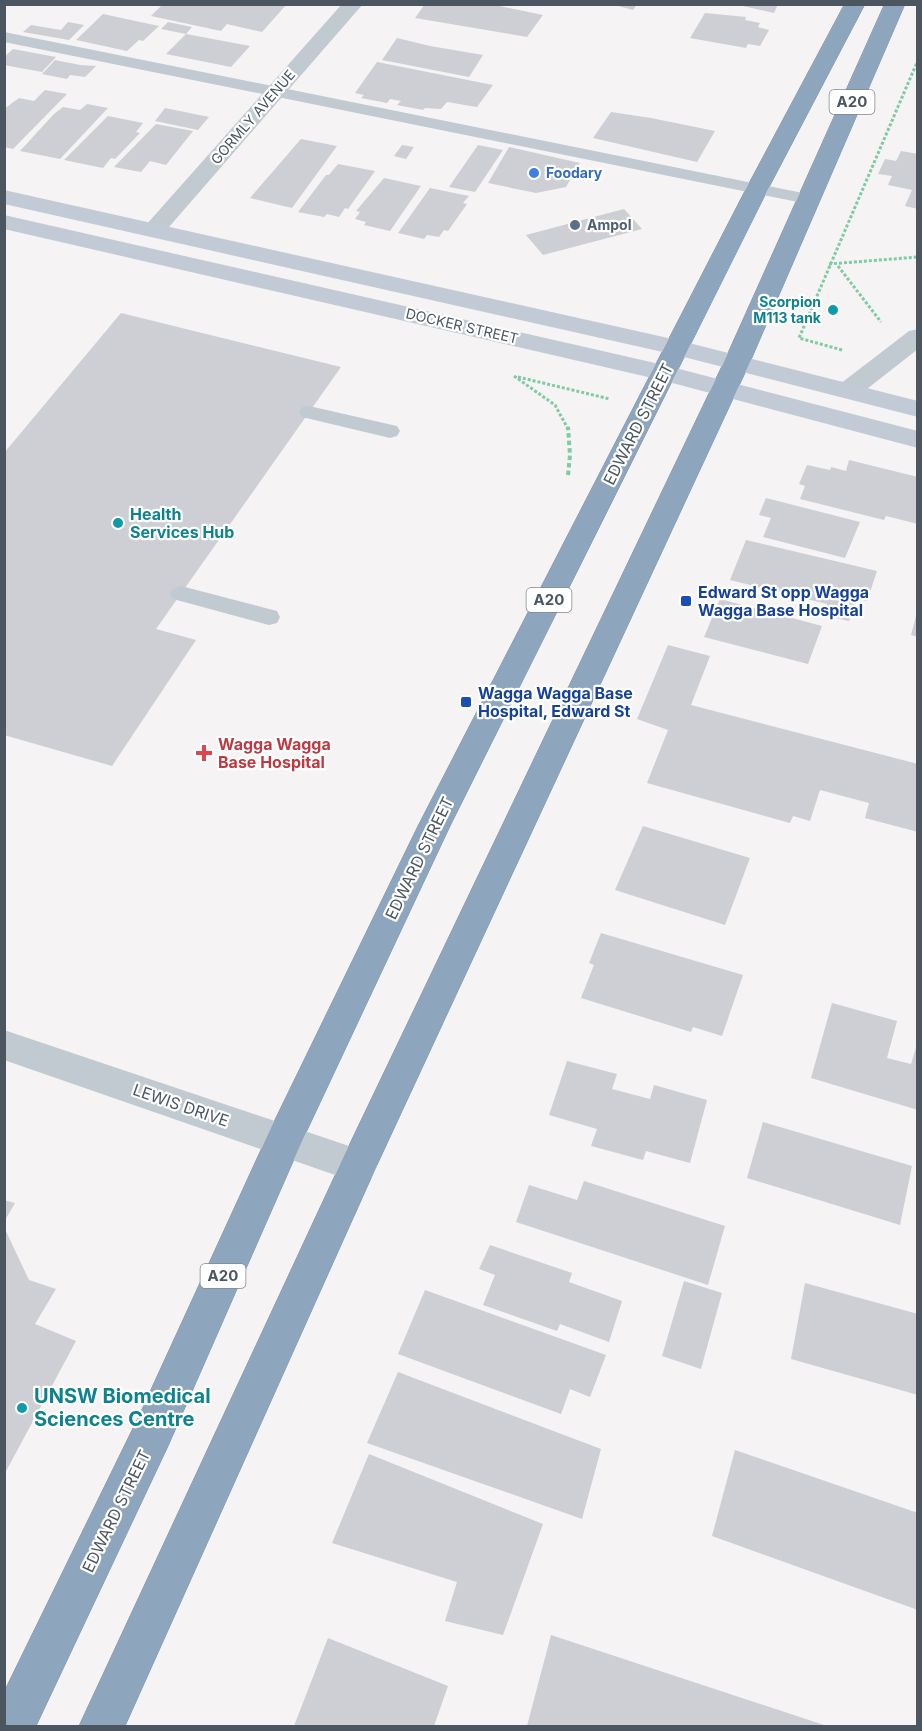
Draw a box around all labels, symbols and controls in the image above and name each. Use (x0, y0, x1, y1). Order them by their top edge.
street label: GORMLY AVENUE (207, 66, 298, 167)
road number: A20 (830, 90, 874, 114)
place label: Foodary (546, 164, 603, 181)
marker: Foodary (527, 166, 541, 180)
place label: Ampol (587, 216, 631, 233)
marker: Ampol (568, 218, 582, 232)
place label: Scorpion M113 tank (753, 293, 822, 326)
marker: Scorpion M113 tank (826, 303, 840, 317)
street label: DOCKER STREET (404, 304, 520, 347)
street label: EDWARD STREET (599, 360, 677, 488)
place label: Health Services Hub (130, 504, 234, 542)
marker: Health Services Hub (111, 516, 125, 530)
place label: Edward St opp Wagga Wagga Base Hospital (698, 582, 869, 620)
road number: A20 (526, 588, 572, 612)
marker: Edward St opp Wagga Wagga Base Hospital (679, 594, 693, 608)
place label: Wagga Wagga Base Hospital, Edward St (478, 683, 633, 721)
marker: Wagga Wagga Base Hospital, Edward St (459, 695, 473, 709)
place label: Wagga Wagga Base Hospital (218, 734, 331, 772)
marker: Wagga Wagga Base Hospital (195, 744, 213, 762)
street label: EDWARD STREET (381, 793, 457, 923)
street label: LEWIS DRIVE (130, 1079, 232, 1131)
road number: A20 (200, 1264, 246, 1288)
place label: UNSW Biomedical Sciences Centre (34, 1384, 211, 1431)
marker: UNSW Biomedical Sciences Centre (15, 1401, 29, 1415)
street label: EDWARD STREET (78, 1446, 154, 1576)

